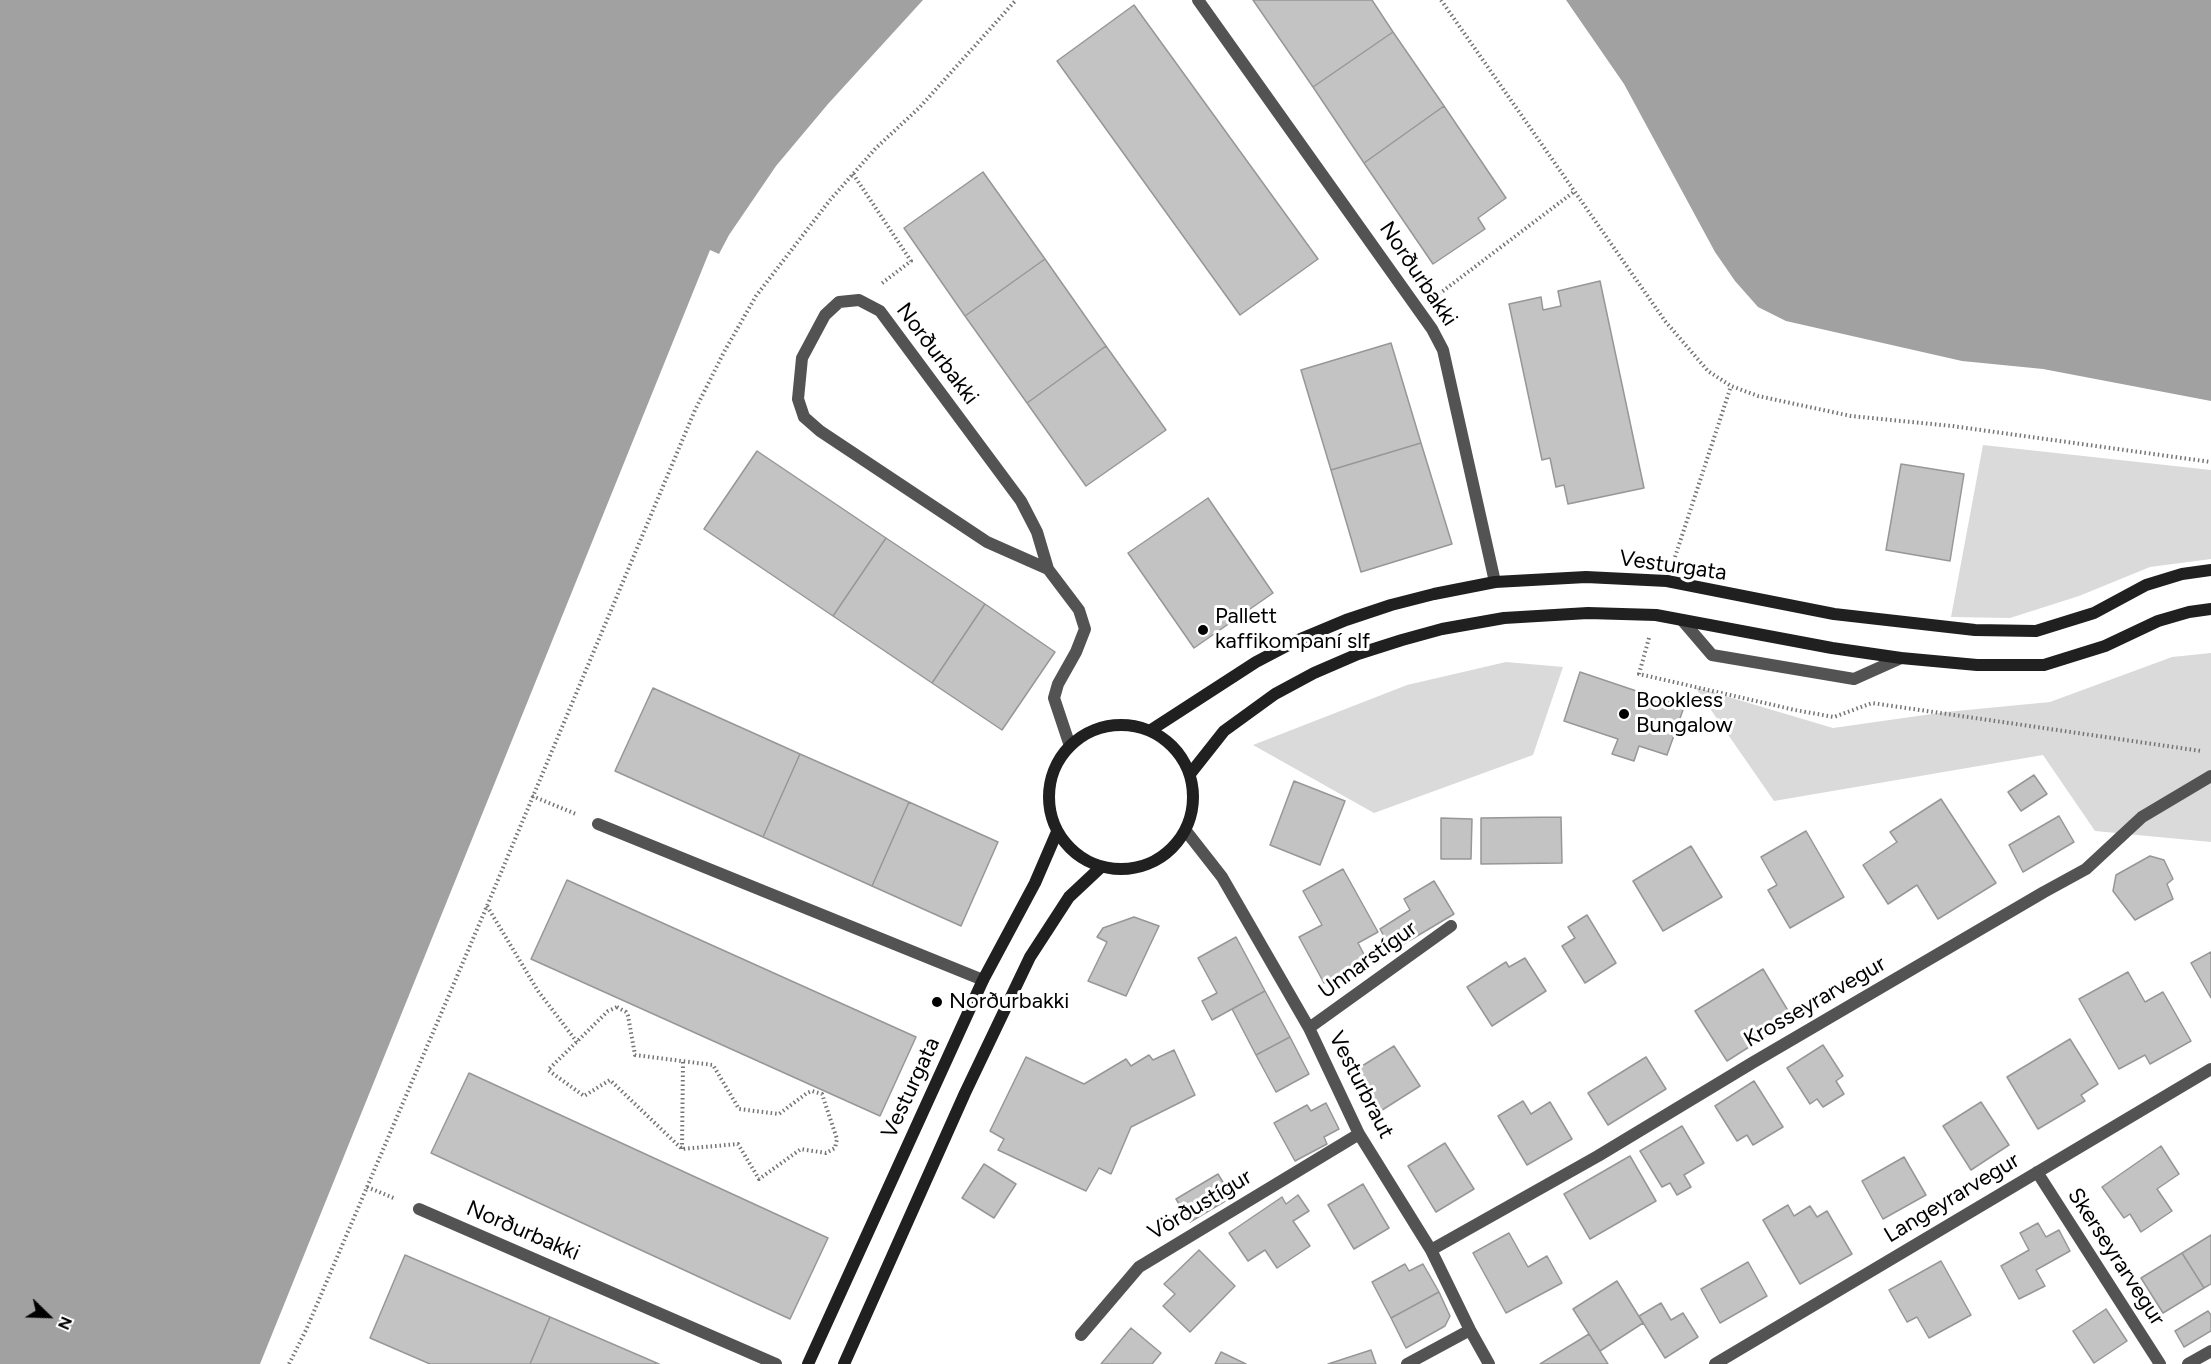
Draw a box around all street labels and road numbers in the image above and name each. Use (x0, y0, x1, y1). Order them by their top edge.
street label: Norðurbakki (1373, 217, 1463, 331)
street label: Norðurbakki (890, 298, 984, 410)
street label: Vesturgata (1618, 545, 1728, 587)
street label: Unnarstígur (1314, 916, 1422, 1004)
street label: Krosseyrarvegur (1739, 951, 1891, 1053)
street label: Vesturbraut (1323, 1027, 1399, 1143)
street label: Vesturgata (876, 1033, 946, 1143)
street label: Langeyrarvegur (1880, 1147, 2024, 1249)
street label: Vörðustígur (1143, 1164, 1257, 1246)
street label: Skerseyrarvegur (2062, 1183, 2170, 1331)
street label: Norðurbakki (462, 1195, 584, 1267)

